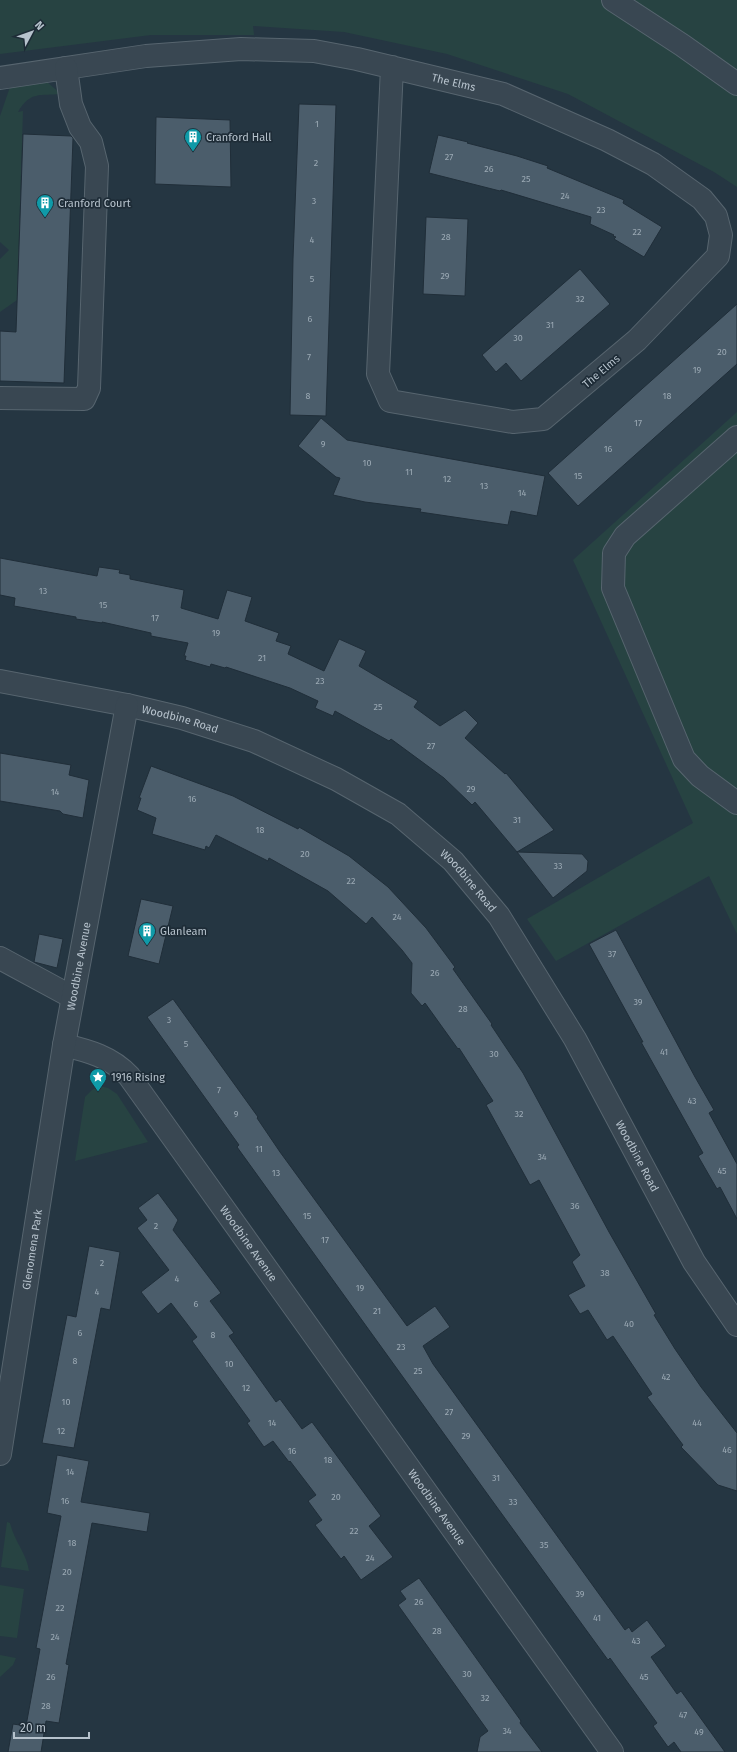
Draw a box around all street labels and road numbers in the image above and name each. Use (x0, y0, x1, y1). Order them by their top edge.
street label: The Elms (430, 71, 477, 94)
street label: The Elms (580, 352, 623, 391)
street label: Woodbine Road (140, 703, 220, 736)
street label: Woodbine Road (437, 847, 499, 915)
street label: Woodbine Avenue (64, 921, 94, 1012)
street label: Woodbine Road (613, 1118, 661, 1194)
street label: Woodbine Avenue (217, 1203, 280, 1284)
street label: Glenomena Park (20, 1208, 45, 1291)
street label: Woodbine Avenue (405, 1467, 468, 1548)

